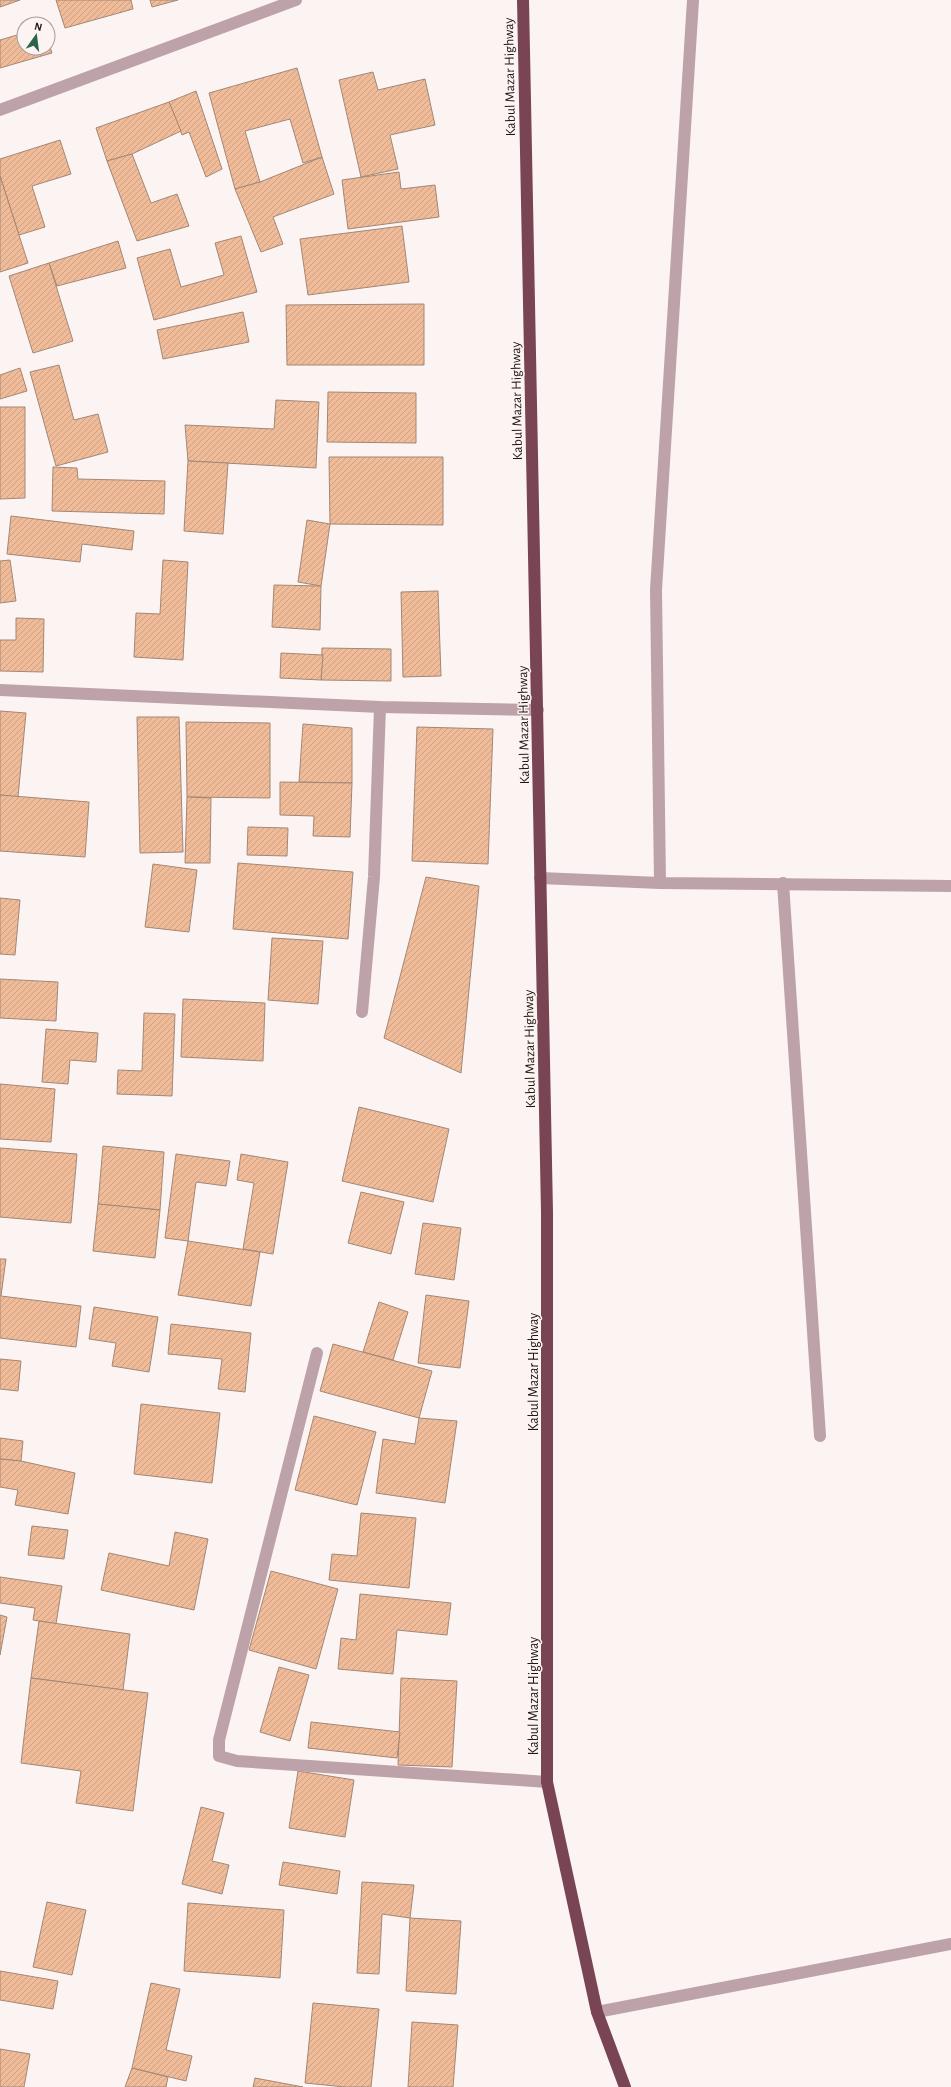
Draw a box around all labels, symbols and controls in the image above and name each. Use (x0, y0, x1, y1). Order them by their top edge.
north arrow (16, 16, 56, 56)
street label: Kabul Mazar Highway (502, 18, 518, 136)
text: N (33, 21, 43, 33)
street label: Kabul Mazar Highway (509, 342, 525, 460)
street label: Kabul Mazar Highway (516, 666, 532, 784)
street label: Kabul Mazar Highway (522, 990, 538, 1108)
street label: Kabul Mazar Highway (527, 1313, 541, 1431)
street label: Kabul Mazar Highway (527, 1637, 541, 1755)

